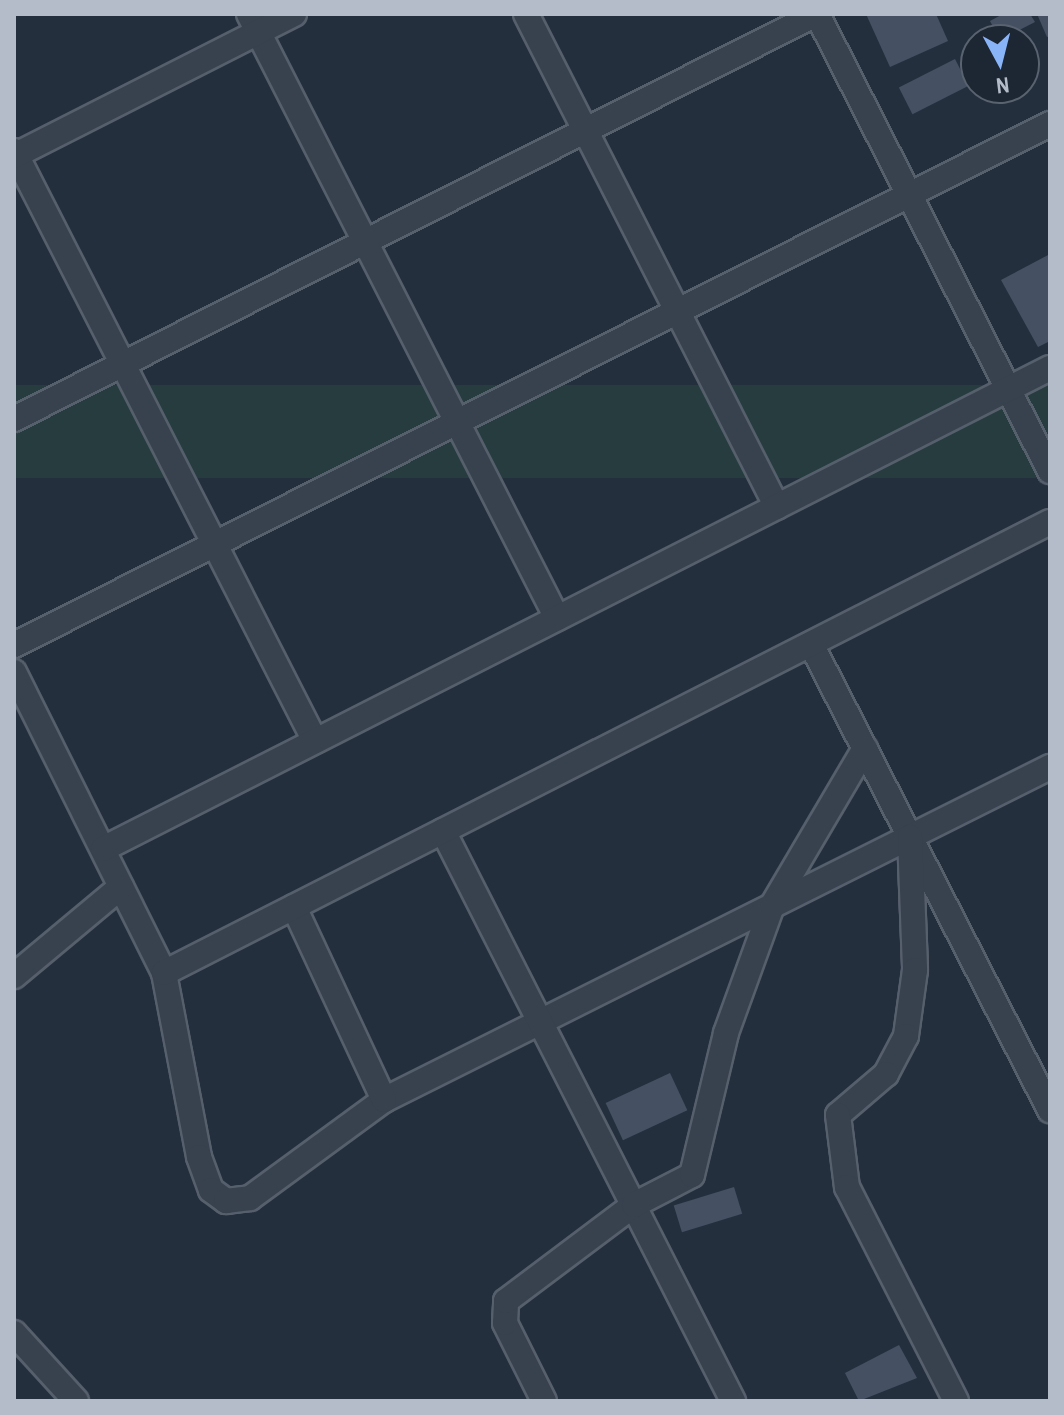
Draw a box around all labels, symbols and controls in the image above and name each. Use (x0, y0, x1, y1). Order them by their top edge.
north arrow (960, 24, 1040, 104)
text: N (994, 70, 1011, 102)

